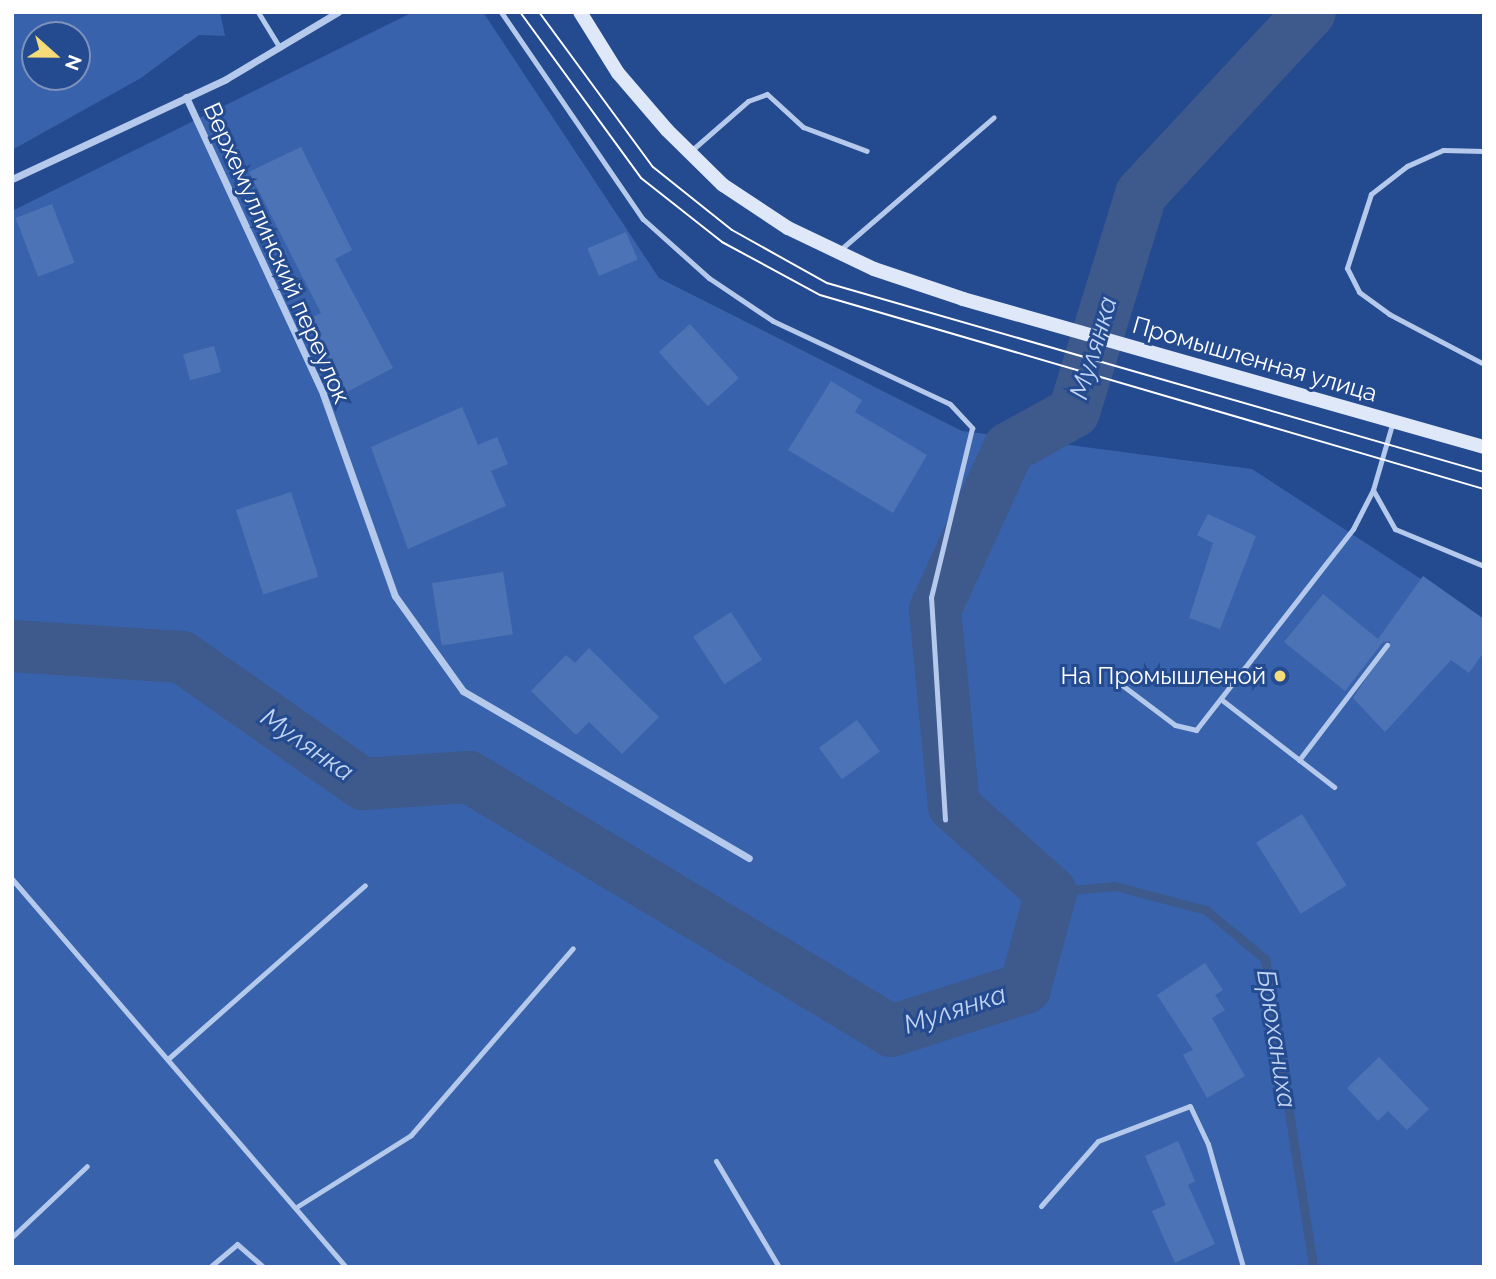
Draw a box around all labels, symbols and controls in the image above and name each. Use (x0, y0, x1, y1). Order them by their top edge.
north arrow (21, 21, 91, 91)
text: N (61, 52, 87, 74)
street label: Верхемуллинский переулок (197, 98, 357, 408)
water label: Мулянка (1064, 293, 1124, 403)
street label: Промышленная улица (1129, 310, 1381, 408)
place label: На Промышленой (1060, 662, 1266, 690)
marker: На Промышленой (1272, 668, 1288, 684)
water label: Мулянка (255, 702, 359, 788)
water label: Брюханиха (1250, 968, 1302, 1110)
water label: Мулянка (900, 979, 1010, 1041)

